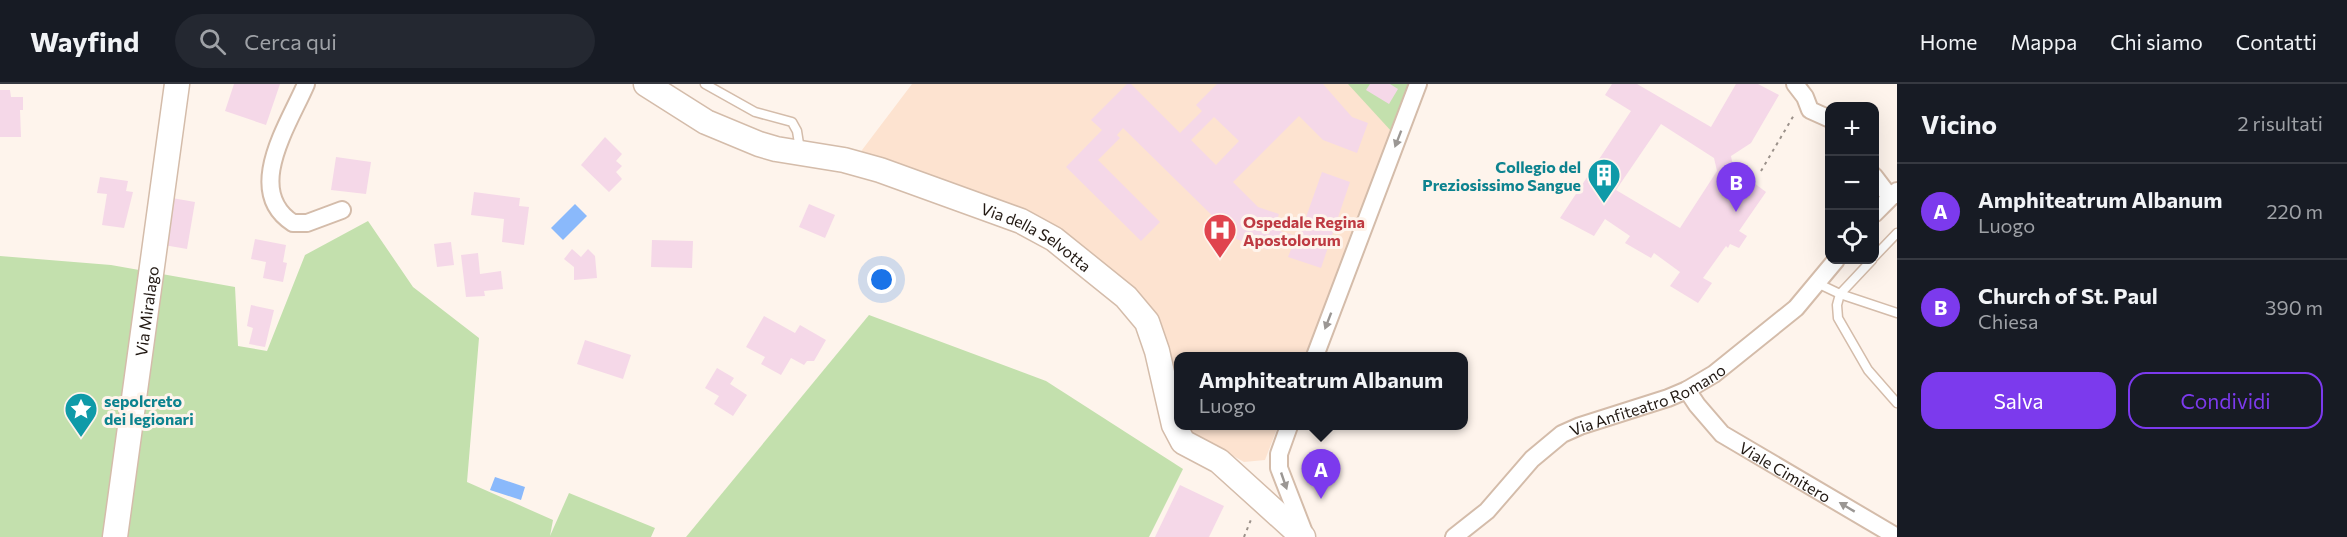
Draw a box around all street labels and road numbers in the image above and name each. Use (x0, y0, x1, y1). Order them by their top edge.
street label: Via della Selvotta (979, 198, 1095, 275)
street label: Via Miralago (130, 265, 162, 358)
street label: Via Anfiteatro Romano (1566, 359, 1729, 439)
street label: Viale Cimitero (1736, 437, 1835, 506)

